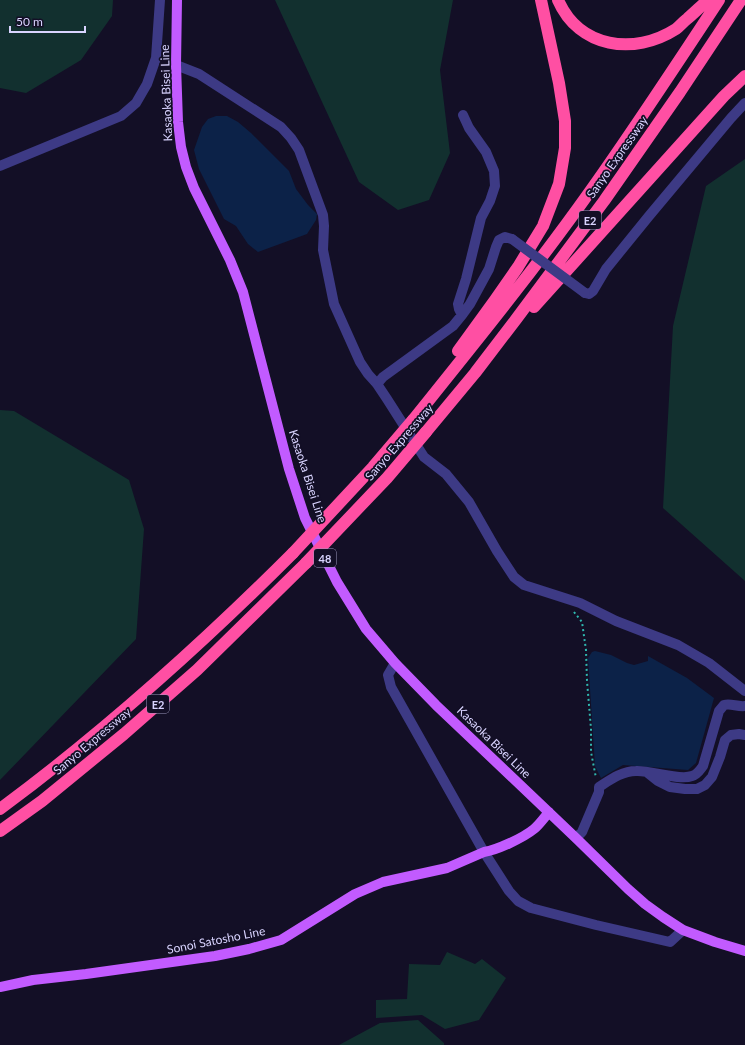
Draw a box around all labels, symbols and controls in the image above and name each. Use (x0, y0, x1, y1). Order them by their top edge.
scale bar (10, 8, 85, 34)
text: 50 m (16, 14, 43, 29)
street label: Kasaoka Bisei Line (157, 44, 175, 142)
street label: Sanyo Expressway (583, 112, 651, 201)
road number: E2 (579, 211, 601, 229)
street label: Sanyo Expressway (362, 400, 437, 483)
street label: Kasaoka Bisei Line (286, 428, 330, 524)
road number: 48 (314, 549, 336, 567)
road number: E2 (147, 695, 169, 713)
street label: Kasaoka Bisei Line (454, 703, 534, 781)
street label: Sanyo Expressway (50, 704, 134, 778)
street label: Sonoi Satosho Line (166, 923, 266, 957)

